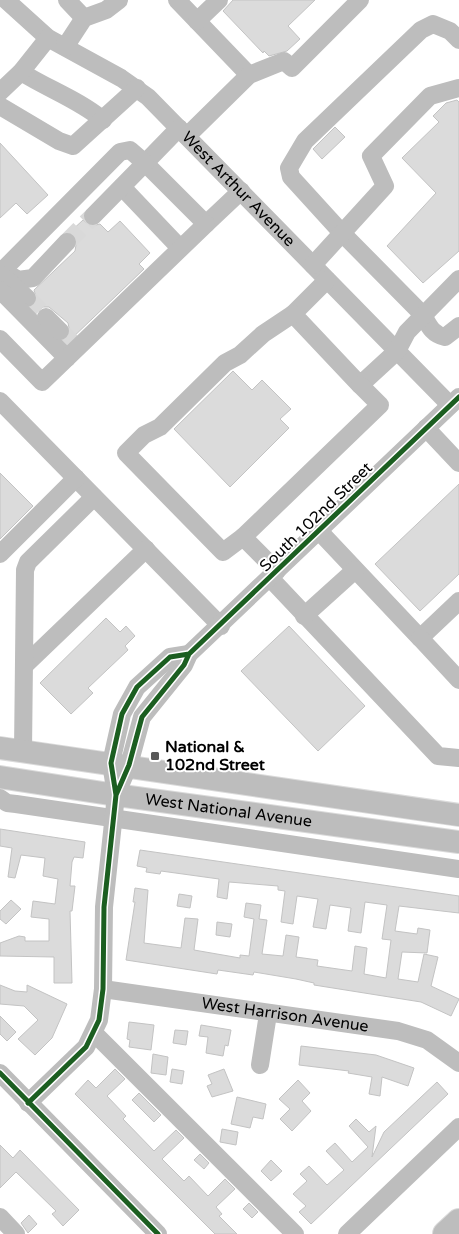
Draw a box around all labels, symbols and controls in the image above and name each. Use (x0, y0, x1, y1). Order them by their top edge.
street label: West Arthur Avenue (177, 127, 299, 251)
street label: South 102nd Street (255, 458, 377, 576)
place label: National & 102nd Street (165, 737, 266, 775)
marker: National & 102nd Street (149, 750, 161, 762)
street label: West National Avenue (144, 789, 313, 832)
street label: West Harrison Avenue (200, 993, 370, 1037)

